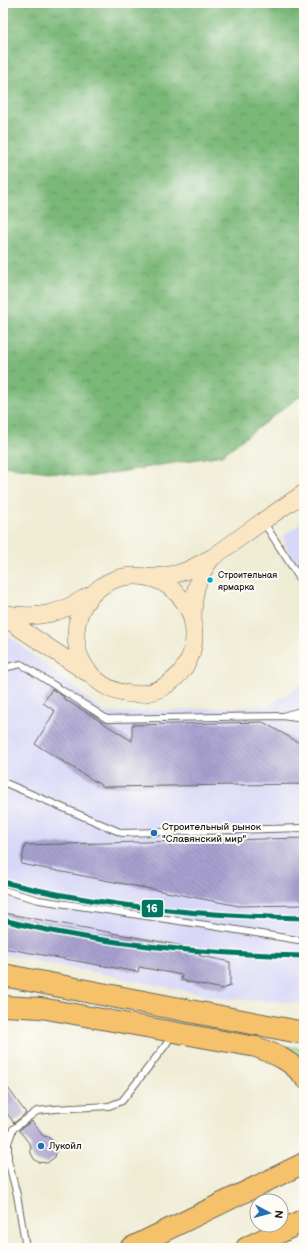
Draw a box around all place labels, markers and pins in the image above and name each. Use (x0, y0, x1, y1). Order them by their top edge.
place label: Строительная ярмарка (218, 570, 277, 593)
marker: Строительная ярмарка (205, 575, 215, 585)
place label: Строительный рынок "Славянский мир" (162, 821, 262, 845)
marker: Строительный рынок "Славянский мир" (149, 828, 159, 838)
place label: Лукойл (48, 1140, 82, 1152)
marker: Лукойл (36, 1141, 46, 1151)

